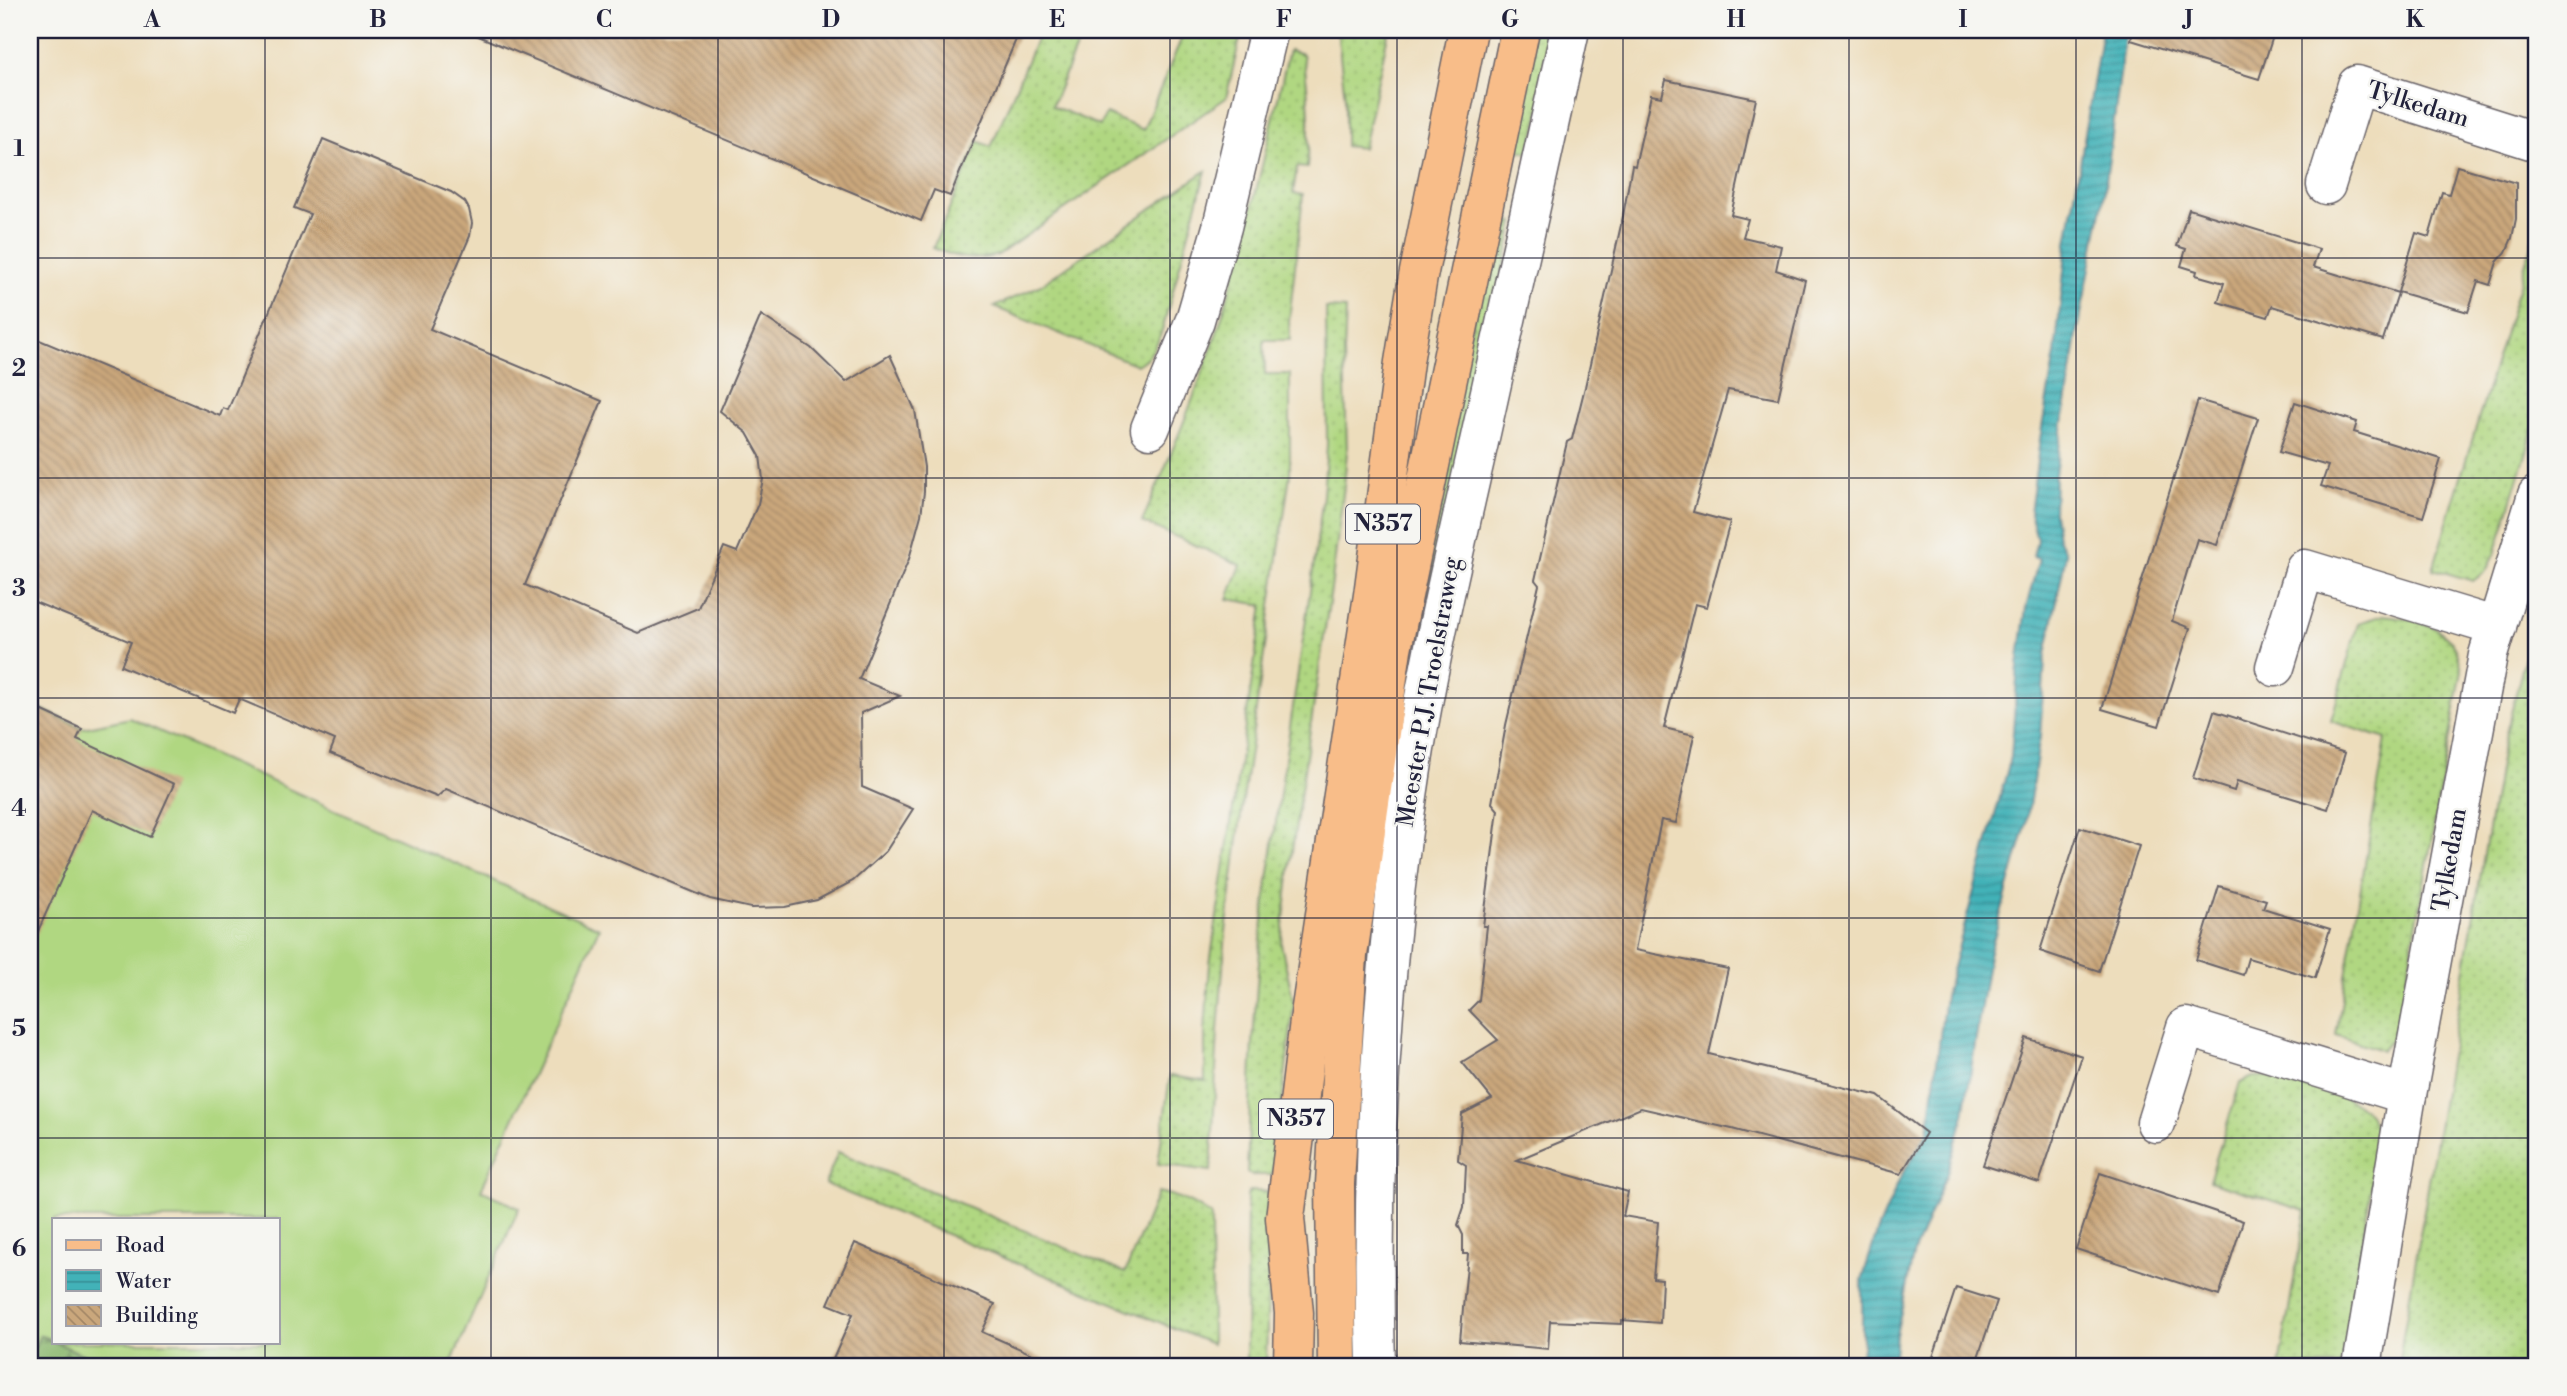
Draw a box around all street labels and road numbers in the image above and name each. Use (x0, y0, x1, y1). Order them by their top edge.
street label: Tylkedam (2363, 75, 2473, 135)
road number: N357 (1346, 504, 1420, 544)
street label: Meester P.J. Troelstraweg (1390, 554, 1468, 829)
street label: Tylkedam (2426, 806, 2474, 914)
road number: N357 (1259, 1100, 1333, 1138)

